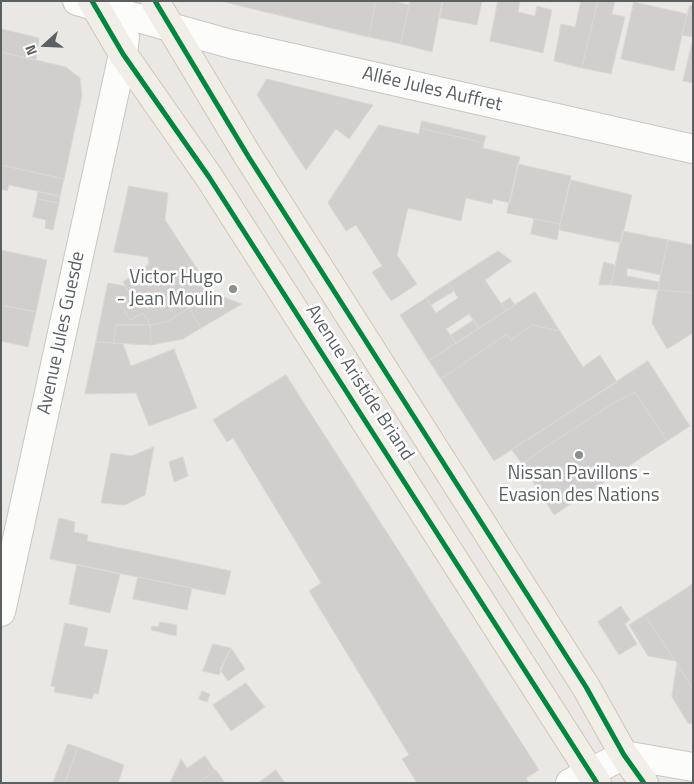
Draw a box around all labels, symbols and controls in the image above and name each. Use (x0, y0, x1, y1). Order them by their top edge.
north arrow (20, 20, 70, 70)
text: N (19, 42, 42, 58)
street label: Allée Jules Auffret (360, 63, 504, 117)
street label: Avenue Jules Guesde (34, 249, 90, 417)
place label: Victor Hugo - Jean Moulin (117, 267, 223, 311)
marker: Victor Hugo - Jean Moulin (227, 283, 239, 295)
street label: Avenue Aristide Briand (300, 301, 418, 465)
marker: Nissan Pavillons - Evasion des Nations (573, 449, 585, 461)
place label: Nissan Pavillons - Evasion des Nations (498, 463, 660, 507)

